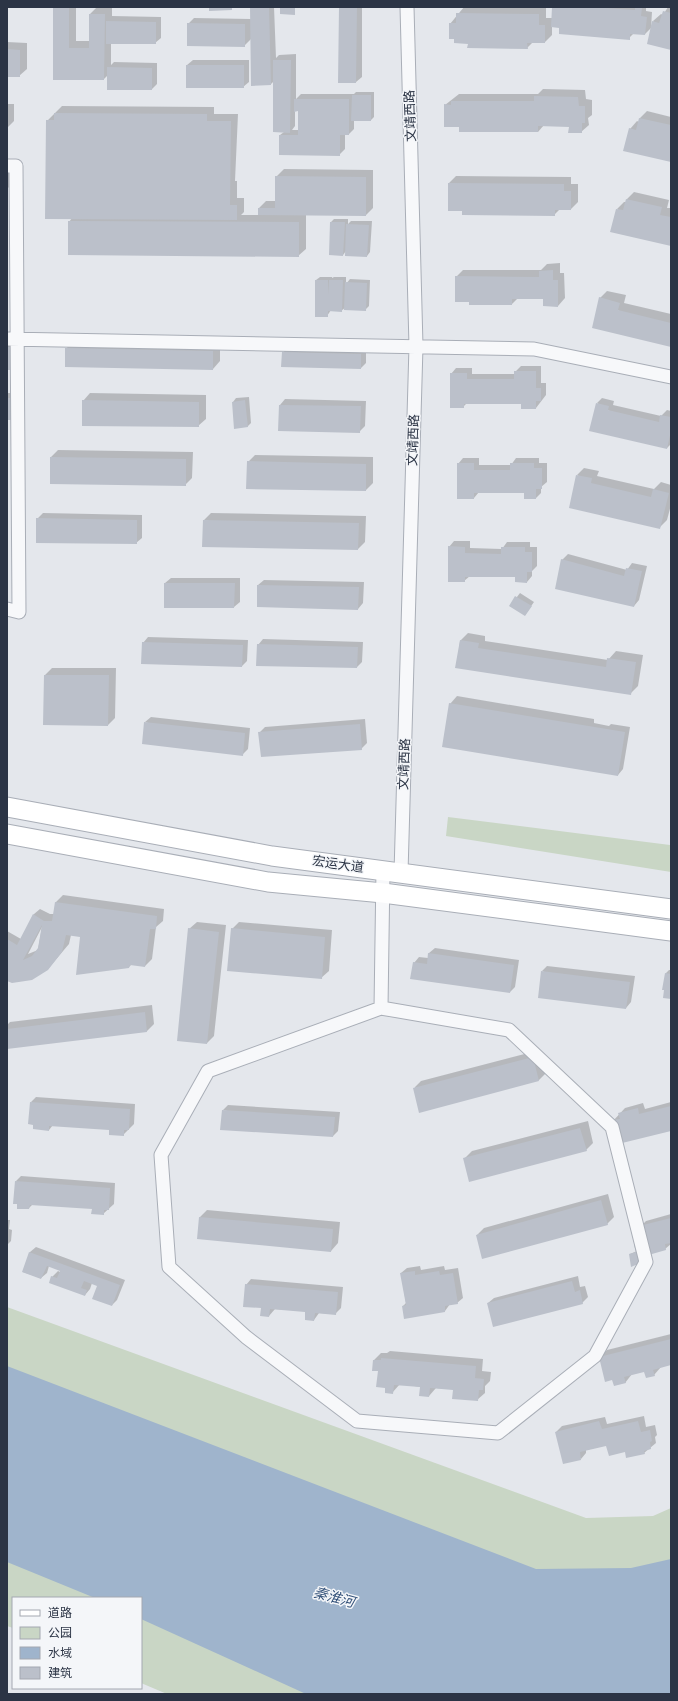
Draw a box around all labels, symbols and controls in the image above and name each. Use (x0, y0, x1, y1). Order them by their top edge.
street label: 文靖西路 (402, 90, 418, 142)
street label: 文靖西路 (405, 414, 421, 466)
street label: 文靖西路 (396, 738, 412, 790)
street label: 宏运大道 (311, 853, 365, 875)
water label: 秦淮河 (312, 1584, 359, 1611)
legend (12, 1597, 142, 1689)
text: 道路 (48, 1606, 72, 1620)
text: 公园 (48, 1626, 72, 1640)
text: 水域 (48, 1646, 72, 1660)
text: 建筑 (48, 1666, 72, 1680)

